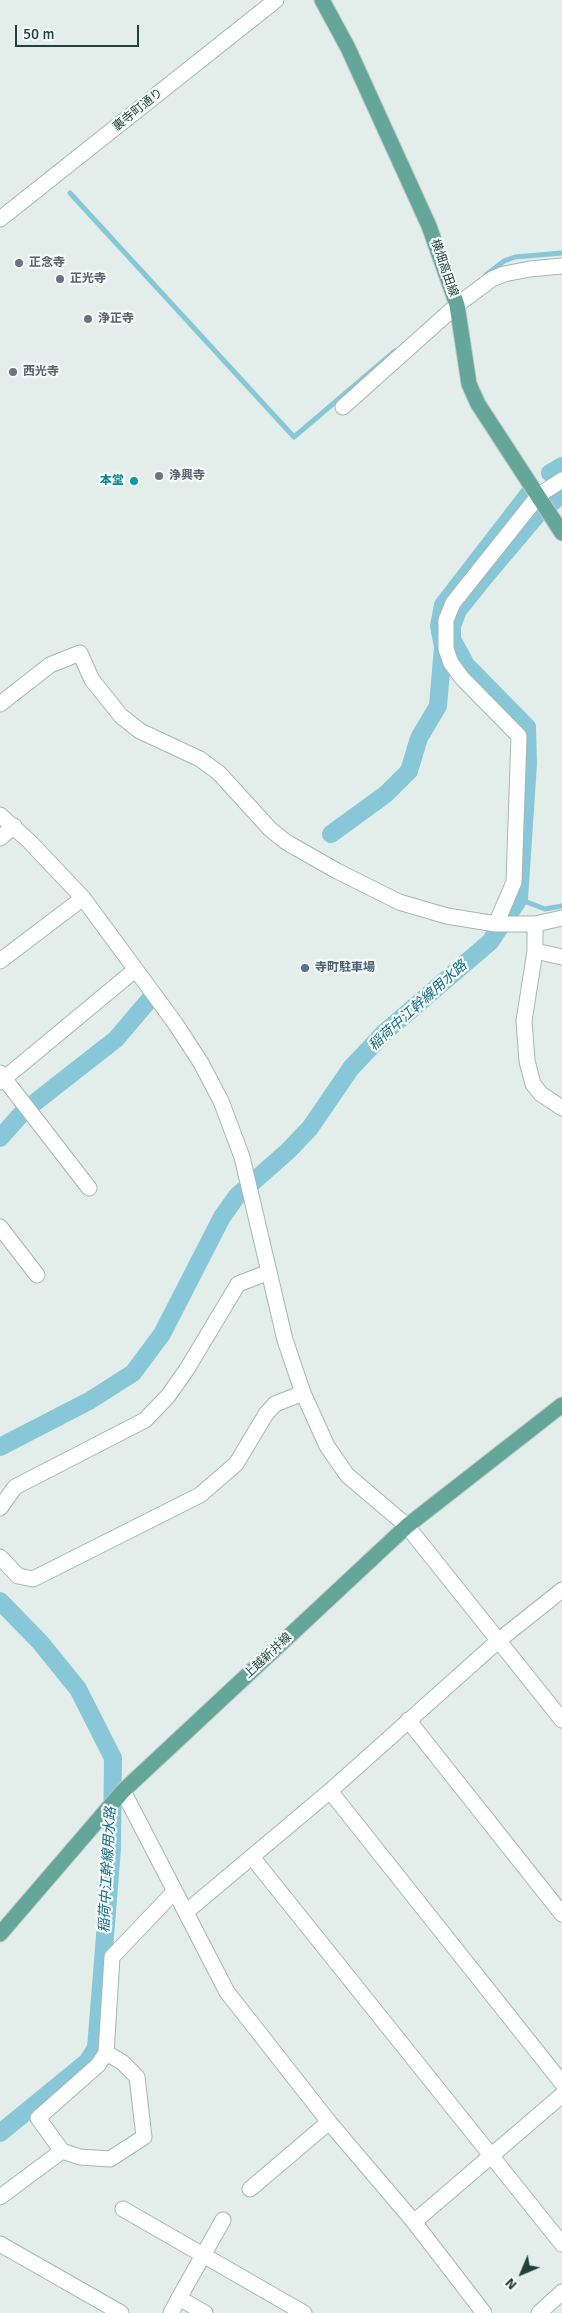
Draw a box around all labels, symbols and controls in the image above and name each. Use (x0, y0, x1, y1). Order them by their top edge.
scale bar (18, 15, 141, 47)
text: 50 m (23, 25, 54, 43)
street label: 裏寺町通り (110, 86, 166, 134)
street label: 横畑高田線 (427, 237, 461, 299)
place label: 正念寺 (29, 256, 65, 270)
marker: 正念寺 (13, 257, 25, 269)
place label: 正光寺 (70, 272, 106, 286)
marker: 正光寺 (54, 273, 66, 285)
place label: 浄正寺 (98, 312, 134, 326)
marker: 浄正寺 (82, 313, 94, 325)
place label: 西光寺 (23, 365, 59, 379)
marker: 西光寺 (7, 366, 19, 378)
place label: 浄興寺 (169, 469, 205, 483)
marker: 浄興寺 (153, 470, 165, 482)
place label: 本堂 (100, 474, 124, 488)
marker: 本堂 (128, 475, 140, 487)
water label: 稲荷中江幹線用水路 (366, 958, 470, 1054)
place label: 寺町駐車場 (315, 961, 375, 975)
marker: 寺町駐車場 (299, 962, 311, 974)
street label: 上越新井線 (241, 1630, 295, 1682)
water label: 稲荷中江幹線用水路 (96, 1807, 120, 1933)
north arrow (497, 2248, 547, 2298)
text: N (502, 2275, 520, 2293)

